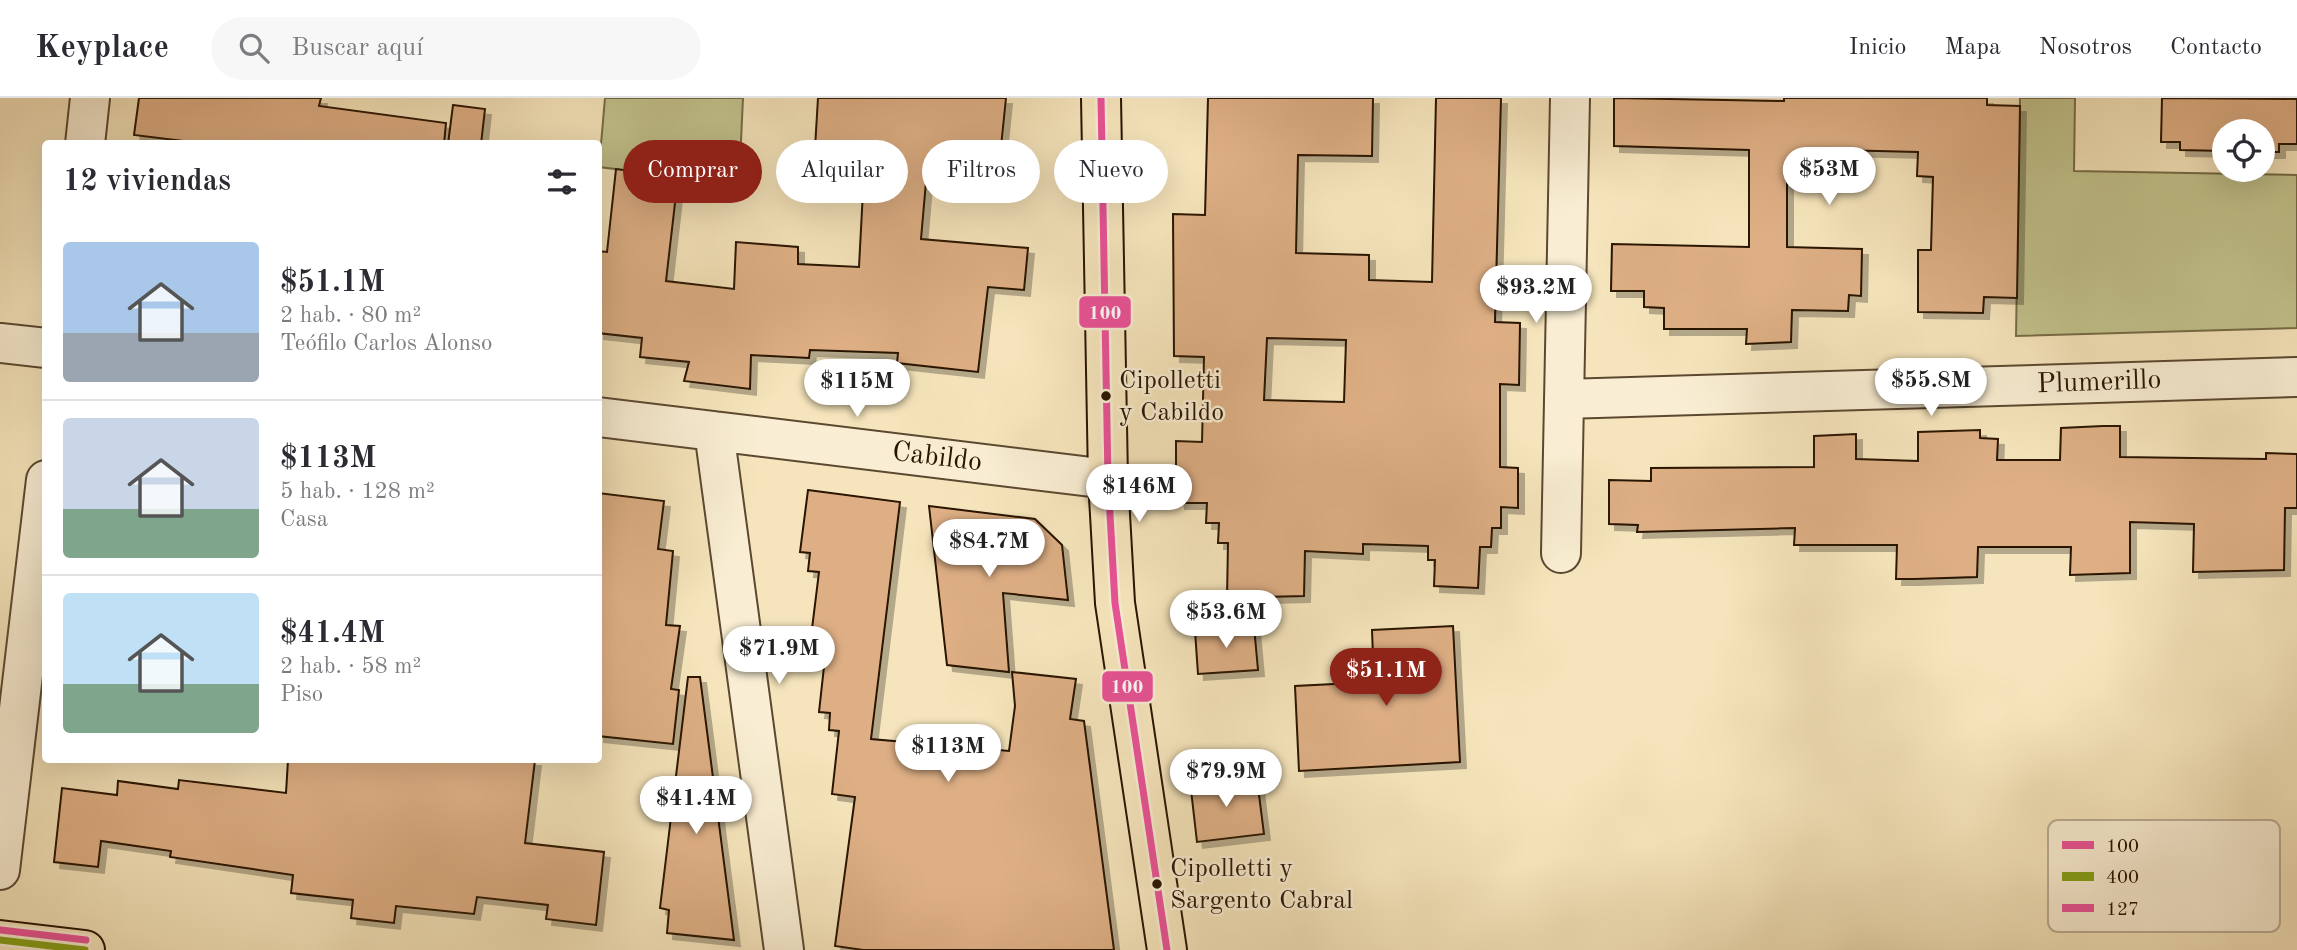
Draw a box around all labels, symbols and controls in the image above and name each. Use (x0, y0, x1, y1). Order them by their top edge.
search box (211, 17, 701, 80)
icon: search (235, 29, 273, 67)
text: Keyplace (35, 32, 169, 65)
text: Buscar aquí (291, 35, 423, 61)
text: Inicio (1849, 36, 1907, 60)
text: Mapa (1945, 36, 2001, 60)
text: Nosotros (2039, 36, 2132, 60)
text: Contacto (2170, 36, 2262, 60)
map controls (2212, 119, 2275, 182)
button: locate (2212, 119, 2275, 182)
chip: Comprar (623, 140, 762, 203)
chip: Alquilar (776, 140, 908, 203)
chip: Filtros (922, 140, 1040, 203)
chip: Nuevo (1054, 140, 1168, 203)
pin: $53M (1788, 148, 1870, 207)
text: $53M (1799, 158, 1859, 181)
icon: filters (543, 163, 581, 201)
text: 12 viviendas (63, 167, 231, 197)
pin: $93.2M (1479, 266, 1593, 325)
text: $51.1M (280, 268, 385, 298)
icon: home (119, 270, 203, 354)
text: $93.2M (1496, 276, 1576, 299)
line badge: 100 (1078, 295, 1132, 329)
text: 2 hab. · 80 m² (280, 304, 421, 327)
text: 100 (1088, 305, 1122, 324)
text: Teófilo Carlos Alonso (280, 332, 492, 355)
pin: $55.8M (1874, 358, 1988, 418)
pin: $115M (808, 360, 906, 419)
street label: Plumerillo (2036, 367, 2162, 399)
place label: Cipolletti y Cabildo (1119, 368, 1224, 426)
text: $55.8M (1891, 369, 1971, 392)
text: $115M (820, 370, 894, 393)
marker: Cipolletti y Cabildo (1099, 389, 1113, 403)
street label: Cabildo (890, 439, 984, 477)
text: $113M (280, 444, 376, 474)
icon: home (119, 446, 203, 530)
pin: $146M (1090, 464, 1188, 524)
text: $146M (1102, 475, 1176, 498)
text: 5 hab. · 128 m² (280, 480, 435, 503)
text: Casa (280, 508, 328, 531)
pin: $84.7M (932, 519, 1046, 579)
text: $84.7M (949, 530, 1029, 553)
pin: $53.6M (1169, 590, 1283, 650)
text: $53.6M (1186, 601, 1266, 624)
text: $41.4M (280, 619, 385, 649)
icon: home (119, 621, 203, 705)
pin: $71.9M (722, 626, 836, 686)
text: $71.9M (739, 637, 819, 660)
pin: $51.1M (1329, 648, 1443, 708)
text: 2 hab. · 58 m² (280, 655, 421, 678)
text: $51.1M (1346, 659, 1426, 682)
line badge: 100 (1101, 670, 1154, 703)
text: 100 (1110, 679, 1144, 698)
text: Piso (280, 683, 323, 706)
pin: $113M (899, 724, 997, 784)
text: $113M (911, 735, 985, 758)
pin: $79.9M (1169, 750, 1283, 809)
text: $79.9M (1186, 760, 1266, 783)
pin: $41.4M (639, 776, 753, 836)
text: $41.4M (656, 787, 736, 810)
legend (2048, 820, 2280, 932)
text: 100 (2106, 838, 2139, 857)
place label: Cipolletti y Sargento Cabral (1170, 856, 1353, 914)
text: 400 (2106, 869, 2139, 888)
marker: Cipolletti y Sargento Cabral (1150, 877, 1164, 891)
text: 127 (2106, 901, 2139, 920)

